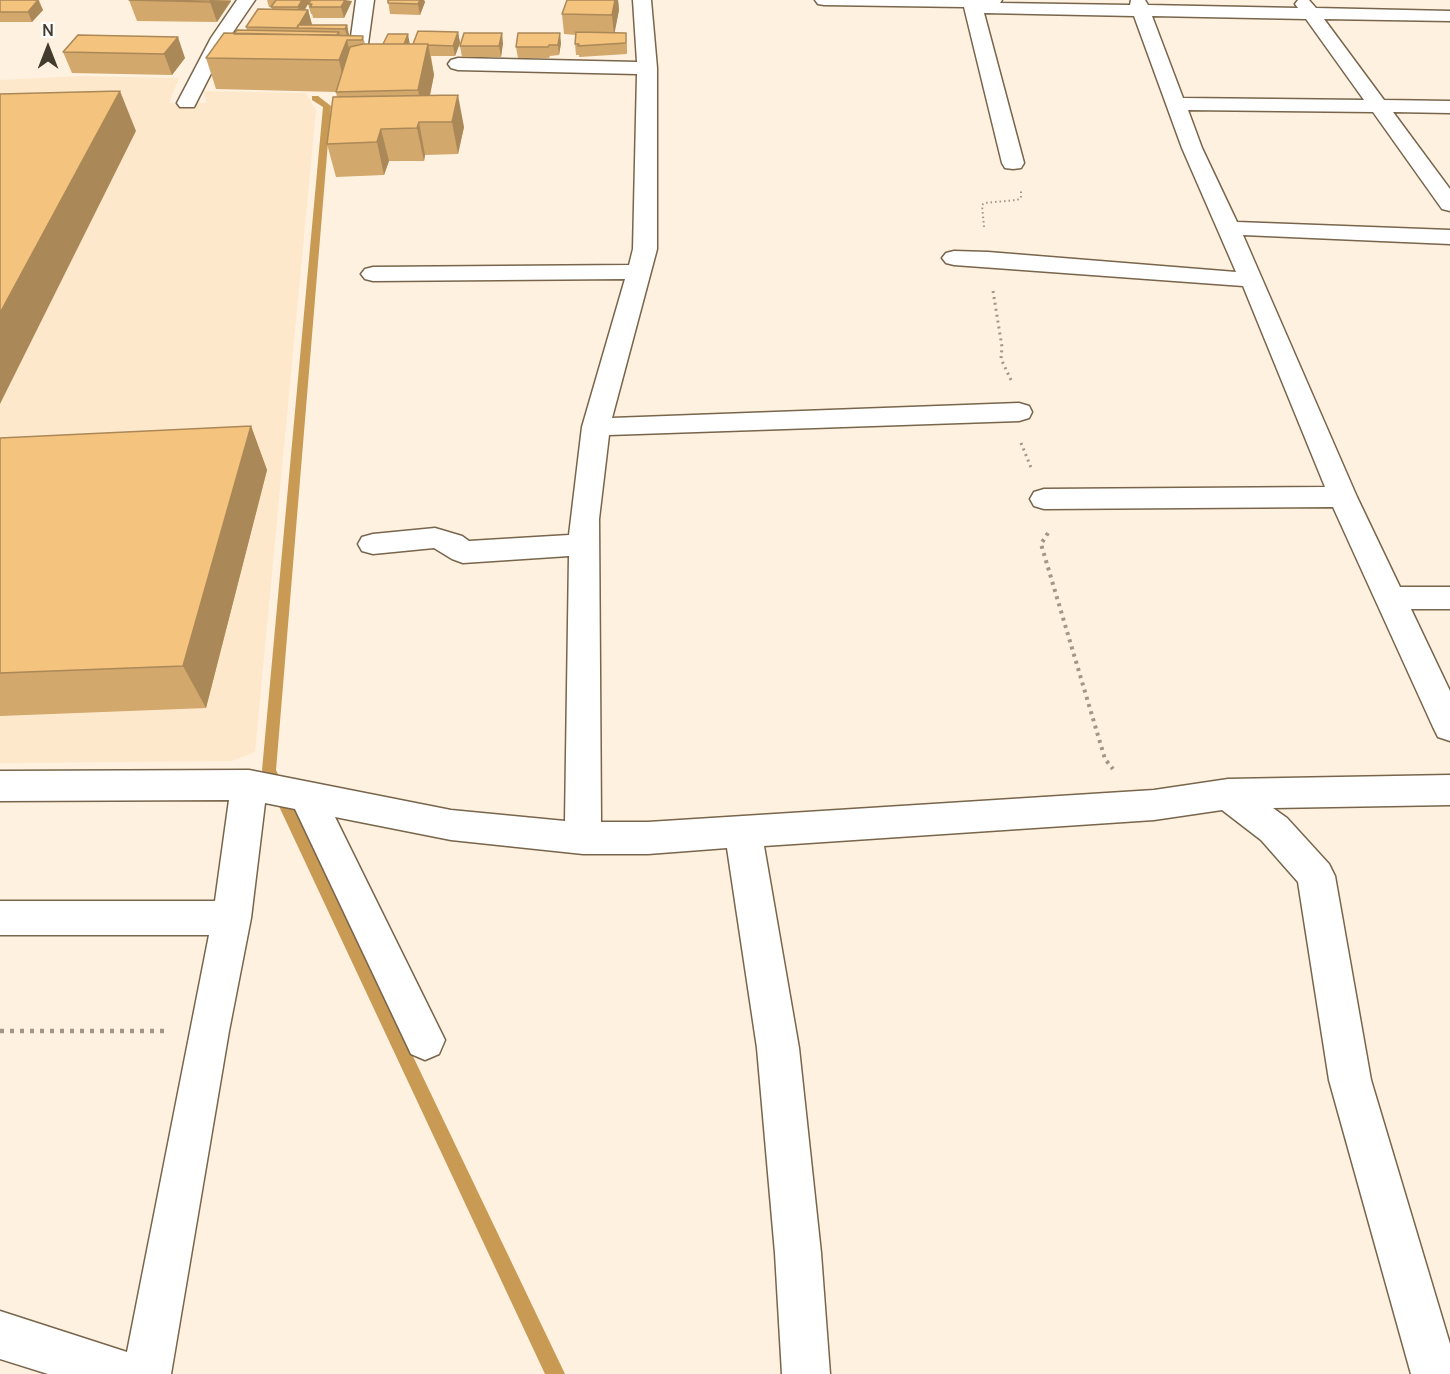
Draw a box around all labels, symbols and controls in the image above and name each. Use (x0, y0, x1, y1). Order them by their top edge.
north arrow (18, 18, 78, 78)
text: N (42, 19, 54, 41)

